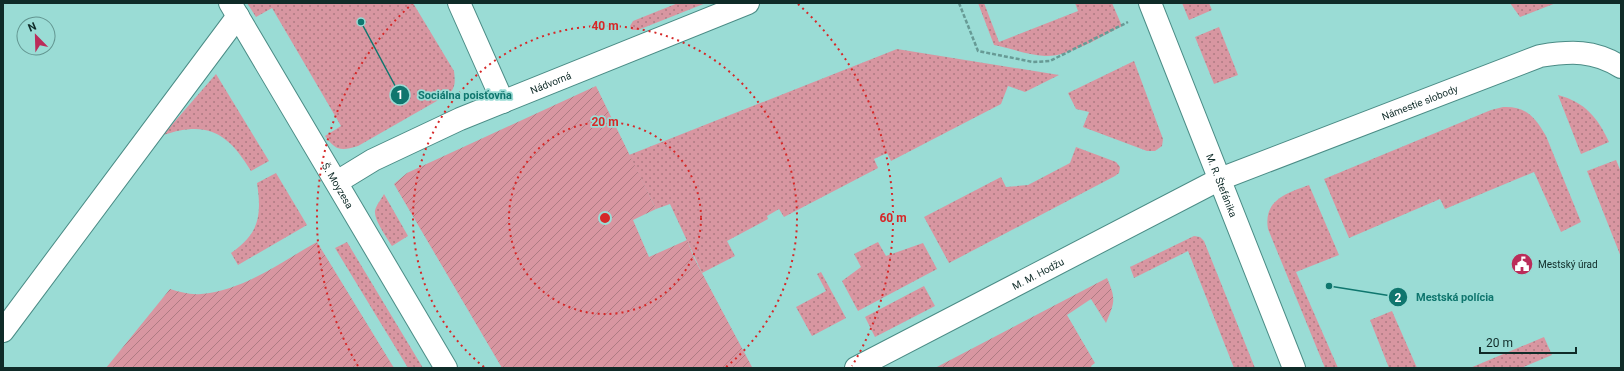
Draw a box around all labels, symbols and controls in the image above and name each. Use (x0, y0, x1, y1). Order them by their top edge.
north arrow (16, 16, 56, 56)
text: 40 m (591, 19, 619, 33)
text: N (26, 20, 39, 35)
street label: Nádvorná (529, 70, 573, 96)
callout: Sociálna poisťovňa (390, 83, 520, 106)
street label: Námestie slobody (1380, 83, 1460, 122)
text: 1 (397, 88, 403, 102)
text: Sociálna poisťovňa (418, 89, 512, 102)
text: 20 m (591, 115, 619, 129)
street label: M. R. Štefánika (1204, 152, 1239, 219)
street label: Š. Moyzesa (320, 160, 355, 210)
centre of rings (598, 211, 612, 225)
text: 60 m (879, 211, 907, 225)
public building icon: Mestský úrad (1509, 251, 1535, 277)
street label: M. M. Hodžu (1010, 256, 1066, 292)
place label: Mestský úrad (1538, 259, 1598, 270)
callout: Mestská polícia (1388, 286, 1502, 309)
text: 2 (1395, 291, 1402, 305)
text: Mestská polícia (1416, 291, 1494, 304)
scale bar (1480, 329, 1576, 355)
text: 20 m (1486, 336, 1513, 350)

